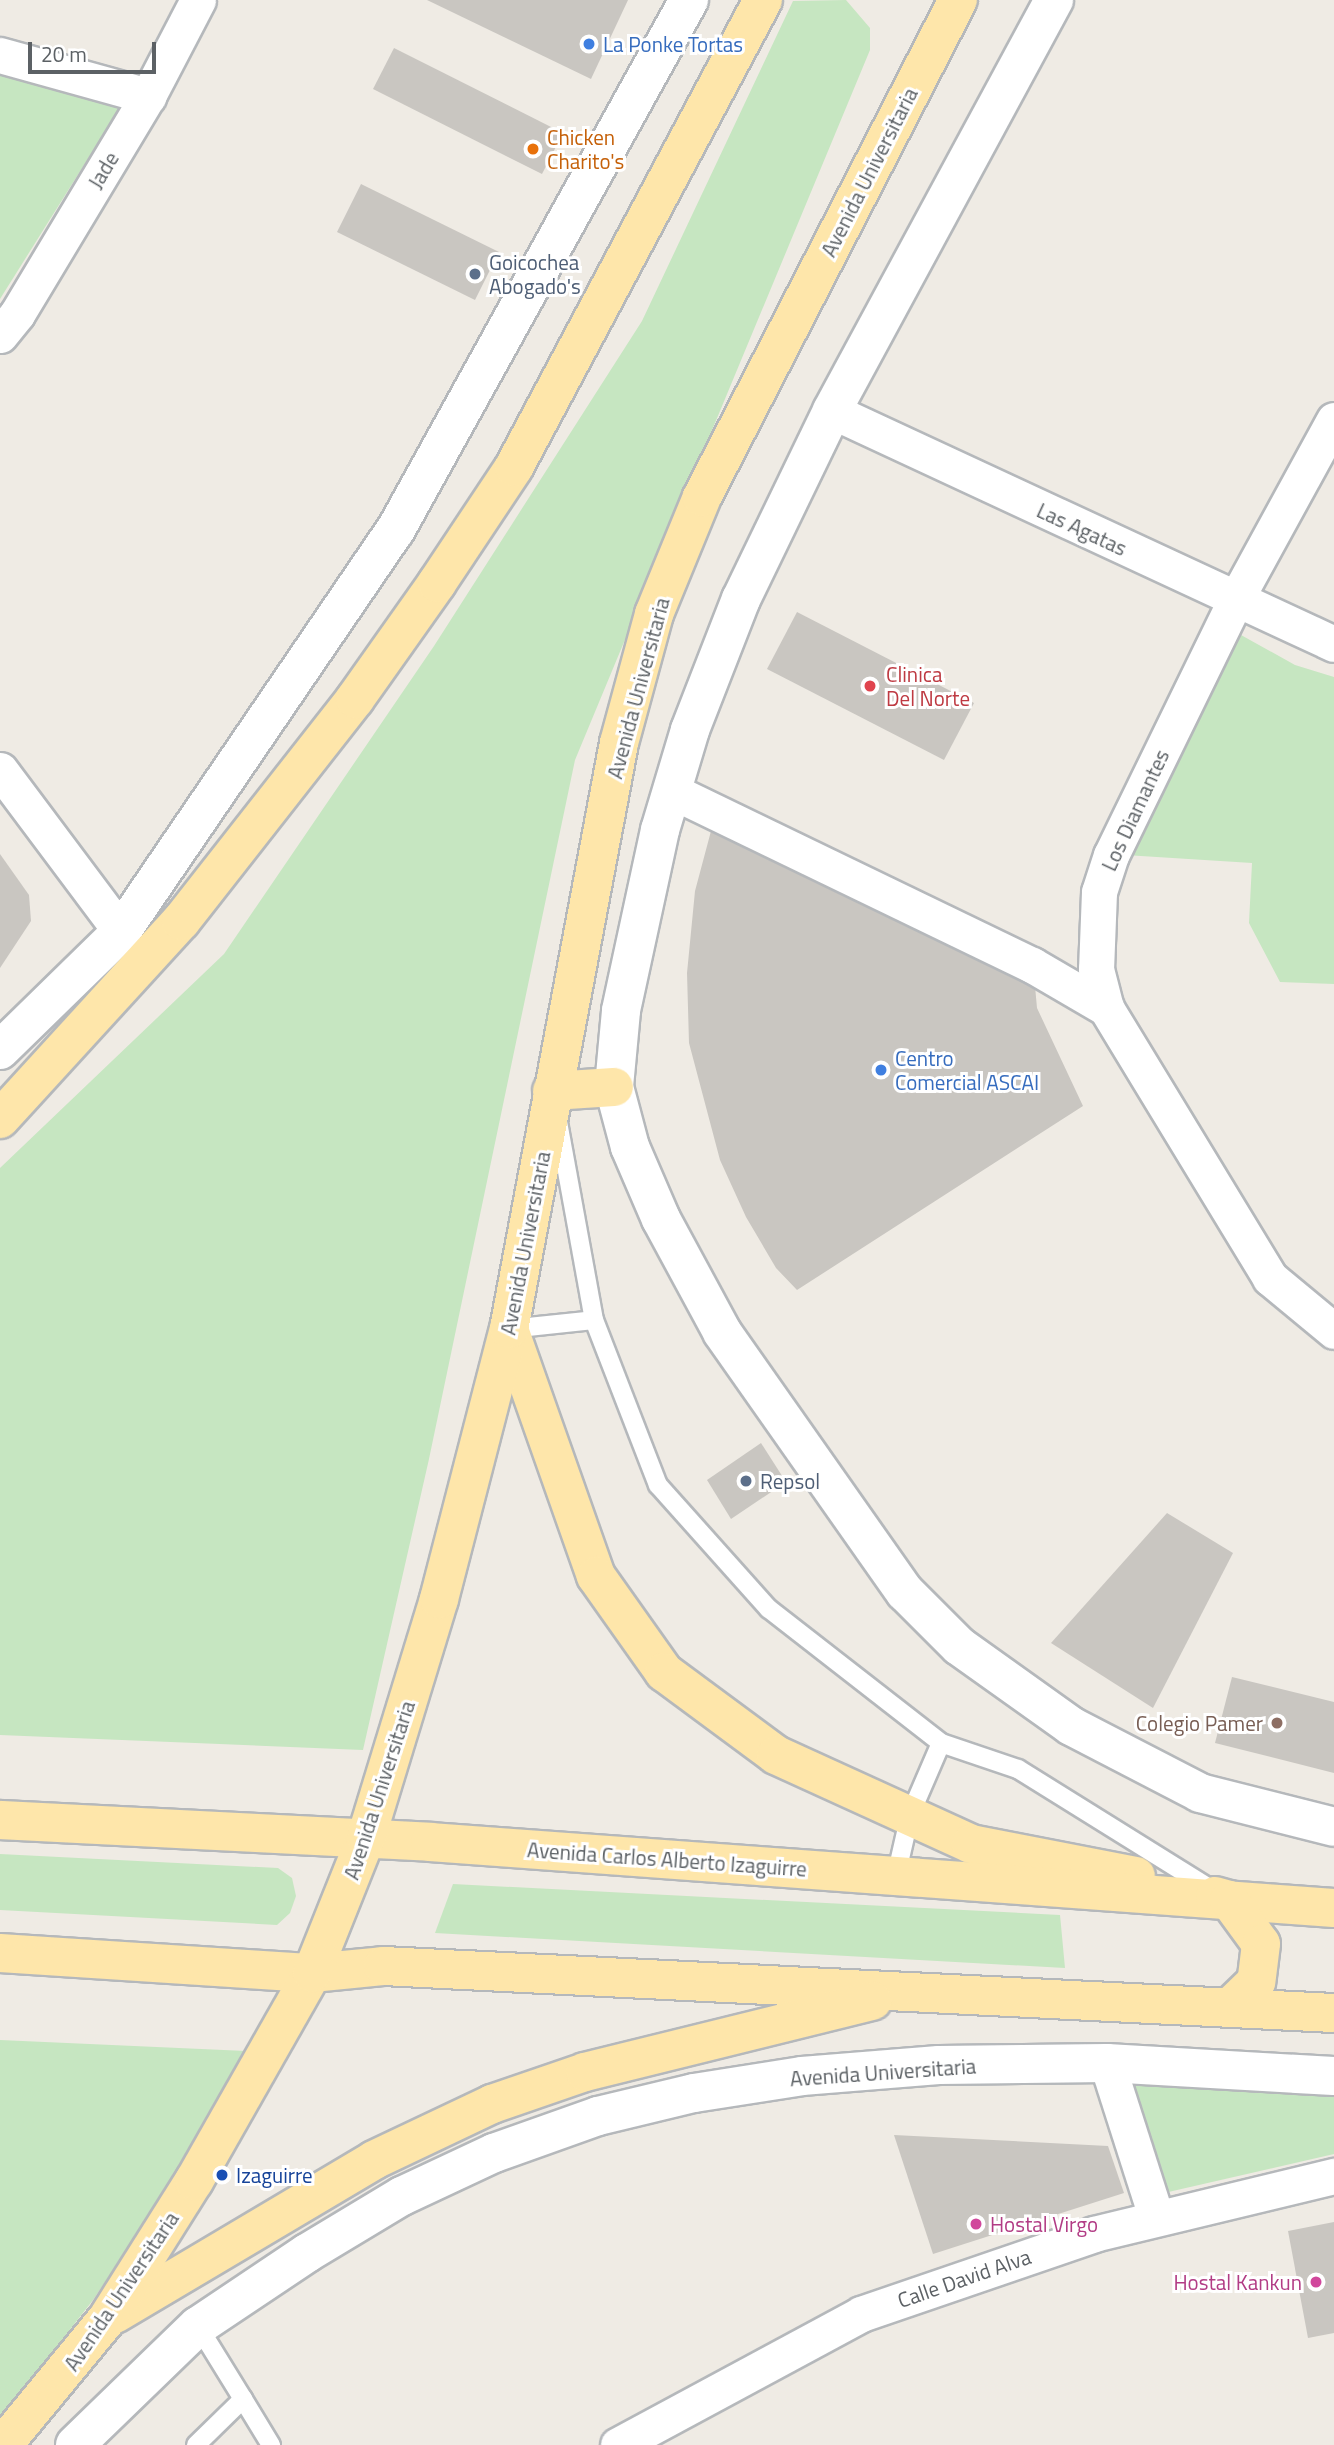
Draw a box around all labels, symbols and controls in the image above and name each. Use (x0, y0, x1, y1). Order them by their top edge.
scale bar (32, 28, 159, 72)
place label: La Ponke Tortas (603, 31, 743, 57)
marker: La Ponke Tortas (581, 36, 597, 52)
text: 20 m (41, 38, 87, 70)
street label: Avenida Universitaria (815, 83, 923, 261)
place label: Chicken Charito's (547, 124, 624, 174)
marker: Chicken Charito's (525, 141, 541, 157)
street label: Jade (82, 147, 124, 193)
place label: Goicochea Abogado's (489, 249, 581, 299)
marker: Goicochea Abogado's (467, 266, 483, 282)
street label: Las Agatas (1033, 497, 1131, 561)
street label: Avenida Universitaria (602, 595, 674, 781)
place label: Clinica Del Norte (886, 661, 970, 711)
marker: Clinica Del Norte (860, 676, 880, 696)
street label: Los Diamantes (1096, 745, 1174, 875)
place label: Centro Comercial ASCAI (895, 1045, 1039, 1095)
marker: Centro Comercial ASCAI (873, 1062, 889, 1078)
street label: Avenida Universitaria (495, 1149, 555, 1337)
place label: Repsol (760, 1468, 820, 1494)
marker: Repsol (738, 1473, 754, 1489)
street label: Avenida Universitaria (338, 1697, 420, 1883)
place label: Colegio Pamer (1136, 1710, 1263, 1736)
marker: Colegio Pamer (1269, 1715, 1285, 1731)
street label: Avenida Carlos Alberto Izaguirre (526, 1837, 808, 1881)
street label: Avenida Universitaria (789, 2053, 977, 2091)
place label: Izaguirre (236, 2162, 313, 2188)
marker: Izaguirre (214, 2167, 230, 2183)
street label: Avenida Universitaria (58, 2207, 184, 2375)
place label: Hostal Virgo (990, 2211, 1098, 2237)
marker: Hostal Virgo (968, 2216, 984, 2232)
street label: Calle David Alva (894, 2243, 1034, 2313)
place label: Hostal Kankun (1173, 2269, 1302, 2295)
marker: Hostal Kankun (1308, 2274, 1324, 2290)

